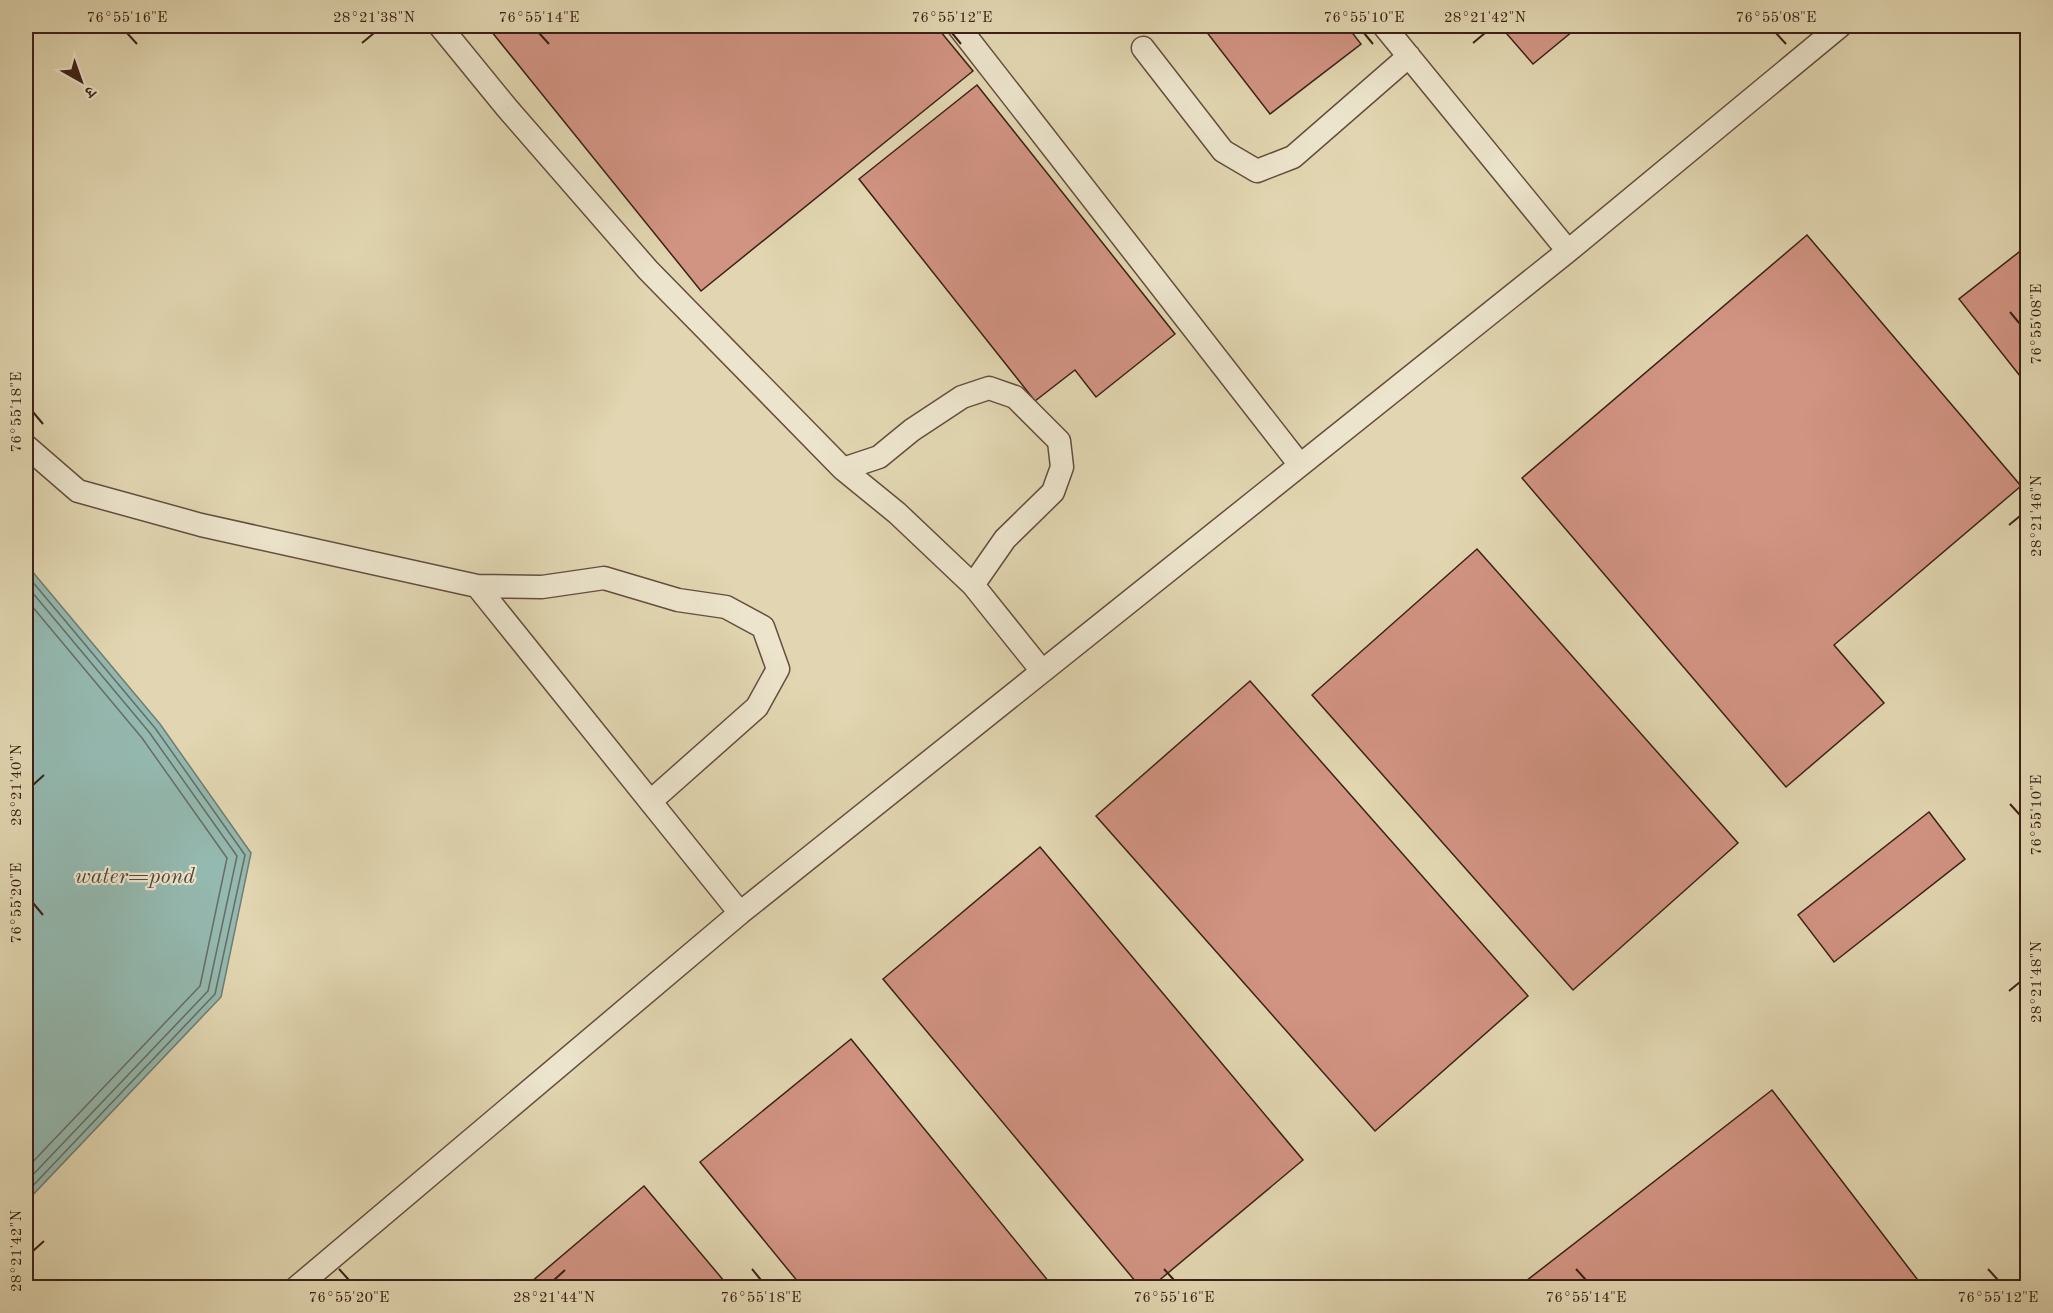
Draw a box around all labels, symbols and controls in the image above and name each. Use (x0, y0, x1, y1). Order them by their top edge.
text: 76°55'16"E (87, 11, 167, 26)
text: 28°21'38"N (333, 11, 415, 26)
text: 76°55'14"E (499, 11, 579, 26)
text: 76°55'12"E (912, 11, 992, 26)
text: 76°55'10"E (1324, 11, 1404, 26)
text: 28°21'42"N (1444, 11, 1526, 26)
text: 76°55'08"E (1736, 11, 1816, 26)
north arrow (51, 51, 111, 111)
text: उ (80, 82, 98, 101)
text: 76°55'08"E (2030, 284, 2045, 364)
text: 76°55'18"E (10, 372, 25, 452)
text: 28°21'46"N (2030, 475, 2045, 557)
text: 28°21'40"N (10, 744, 25, 826)
text: 76°55'10"E (2030, 775, 2045, 855)
text: 76°55'20"E (10, 863, 25, 943)
water label: water=pond (75, 866, 195, 888)
text: 28°21'48"N (2030, 941, 2045, 1023)
text: 28°21'42"N (10, 1210, 25, 1292)
text: 76°55'20"E (309, 1291, 389, 1306)
text: 28°21'44"N (513, 1291, 595, 1306)
text: 76°55'18"E (721, 1291, 801, 1306)
text: 76°55'16"E (1134, 1291, 1214, 1306)
text: 76°55'14"E (1546, 1291, 1626, 1306)
text: 76°55'12"E (1958, 1291, 2038, 1306)

